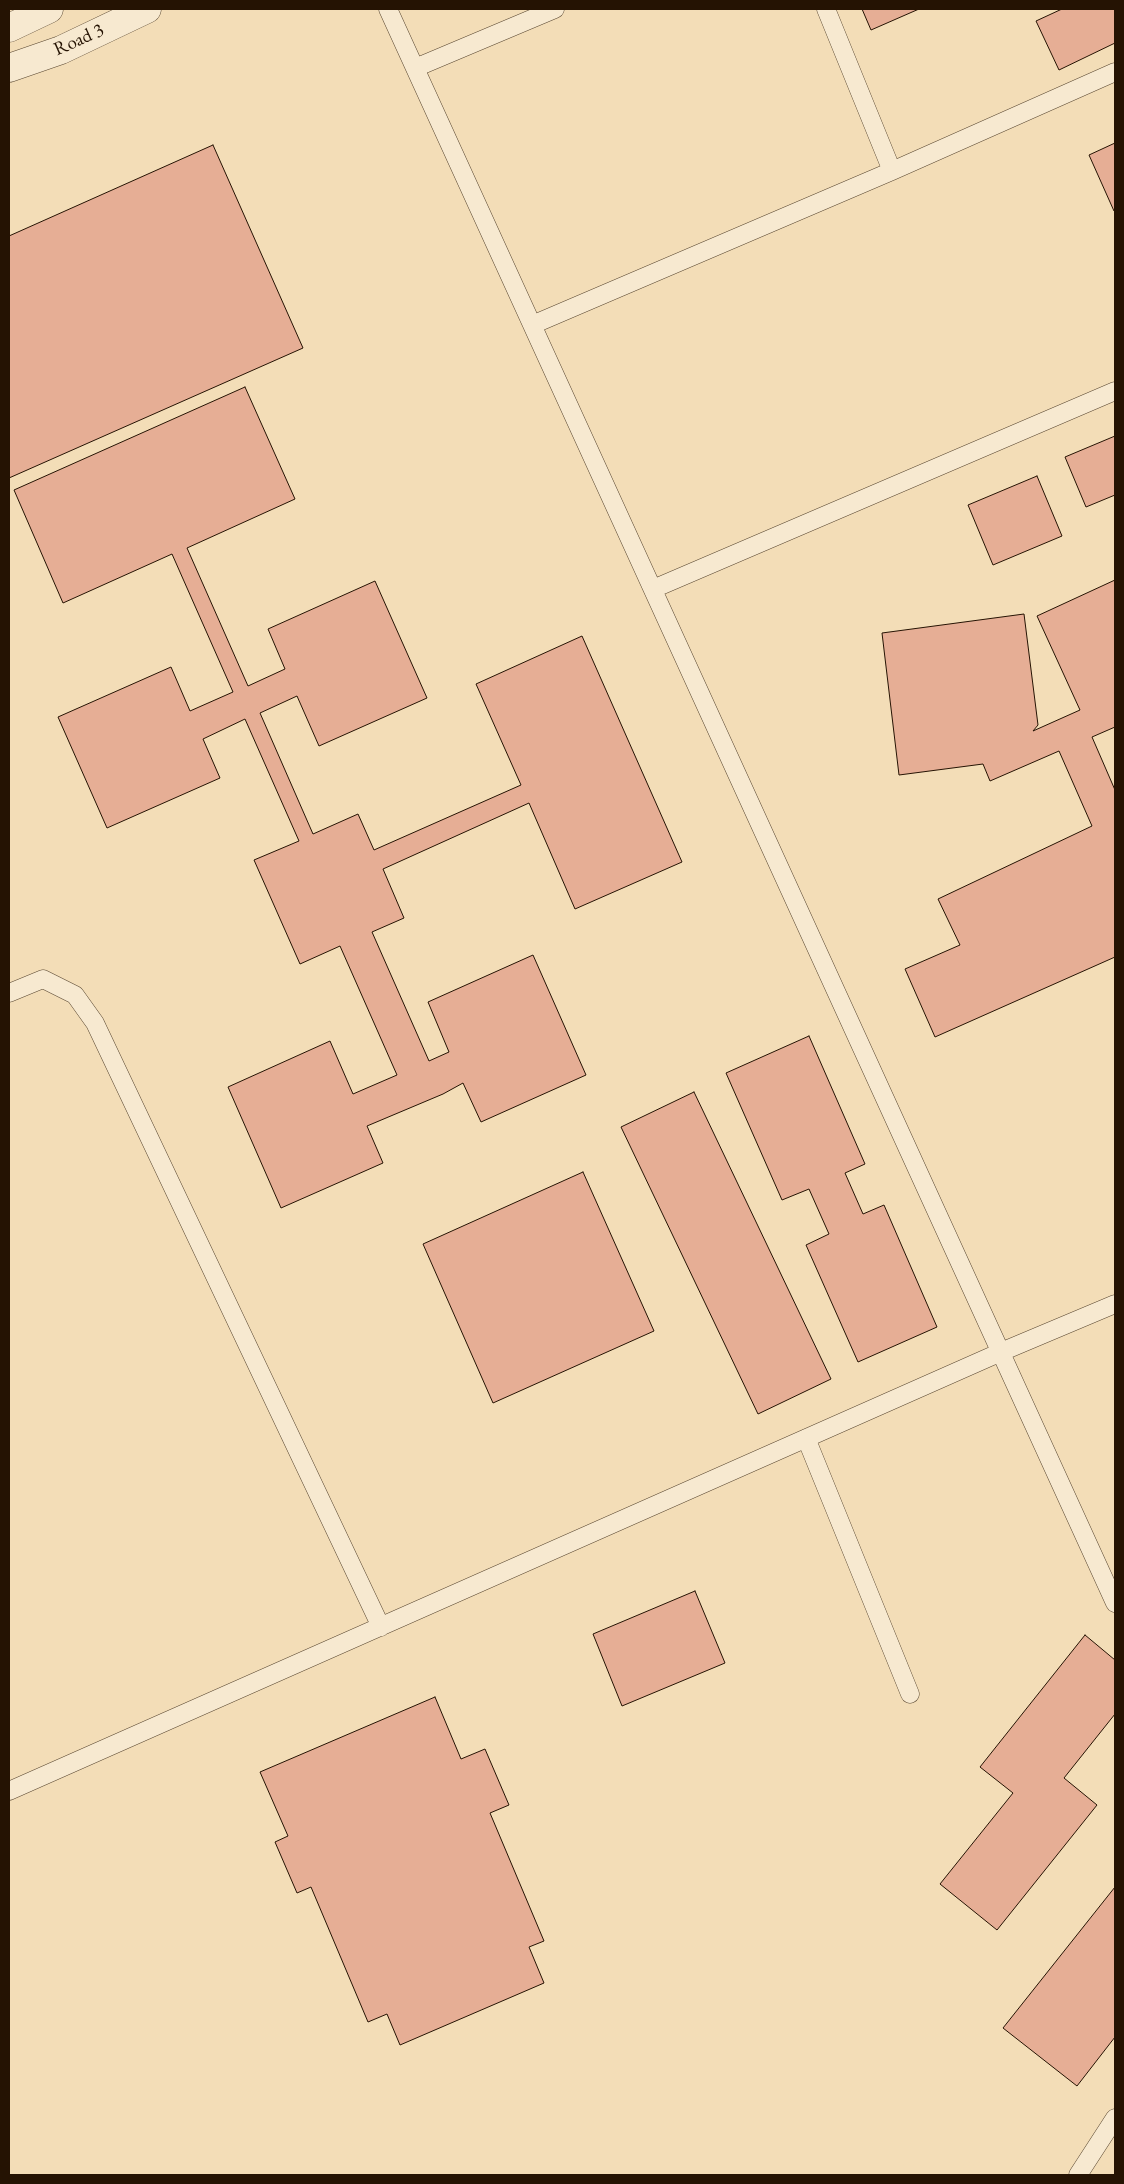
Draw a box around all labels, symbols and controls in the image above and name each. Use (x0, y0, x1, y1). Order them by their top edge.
street label: Road 3 (50, 19, 108, 61)

